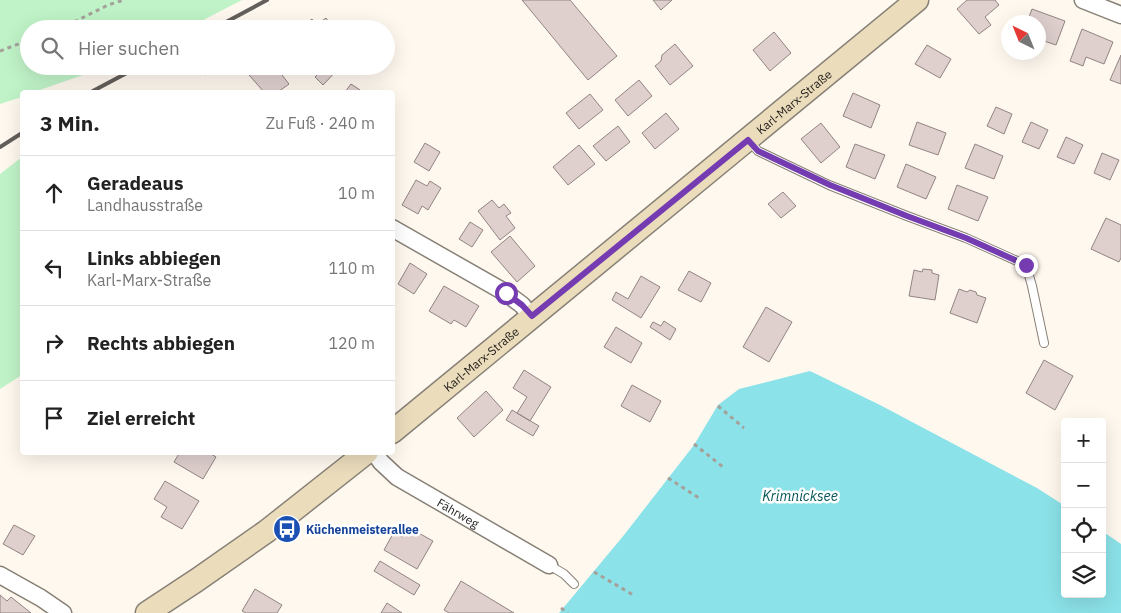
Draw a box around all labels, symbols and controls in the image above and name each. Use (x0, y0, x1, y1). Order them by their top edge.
north arrow (1001, 15, 1046, 60)
search box (20, 20, 395, 75)
icon: search (38, 34, 66, 62)
text: Hier suchen (78, 36, 180, 60)
street label: Karl-Marx-Straße (753, 66, 835, 137)
text: 3 Min. (40, 109, 100, 137)
text: Zu Fuß · 240 m (266, 113, 375, 133)
text: Geradeaus (87, 171, 184, 195)
icon: ahead (40, 179, 68, 207)
text: 10 m (338, 183, 375, 203)
text: Landhausstraße (87, 195, 203, 215)
text: Links abbiegen (87, 246, 221, 270)
icon: left (40, 254, 68, 282)
route end (1015, 254, 1038, 277)
text: 110 m (328, 258, 375, 278)
text: Karl-Marx-Straße (87, 270, 211, 290)
route start (495, 282, 518, 305)
street label: Karl-Marx-Straße (440, 323, 522, 394)
icon: right (40, 329, 68, 357)
text: Rechts abbiegen (87, 331, 235, 355)
text: 120 m (328, 333, 375, 353)
icon: arrive (40, 404, 68, 432)
text: Ziel erreicht (87, 406, 195, 430)
map controls (1061, 418, 1106, 598)
button: + (1061, 418, 1106, 463)
button: − (1061, 463, 1106, 508)
water label: Krimnicksee (762, 487, 838, 505)
street label: Fährweg (435, 494, 483, 531)
button: locate (1061, 508, 1106, 553)
bus stop icon: Küchenmeisterallee (272, 514, 302, 544)
place label: Küchenmeisterallee (306, 522, 419, 537)
button: layers (1061, 553, 1106, 598)

